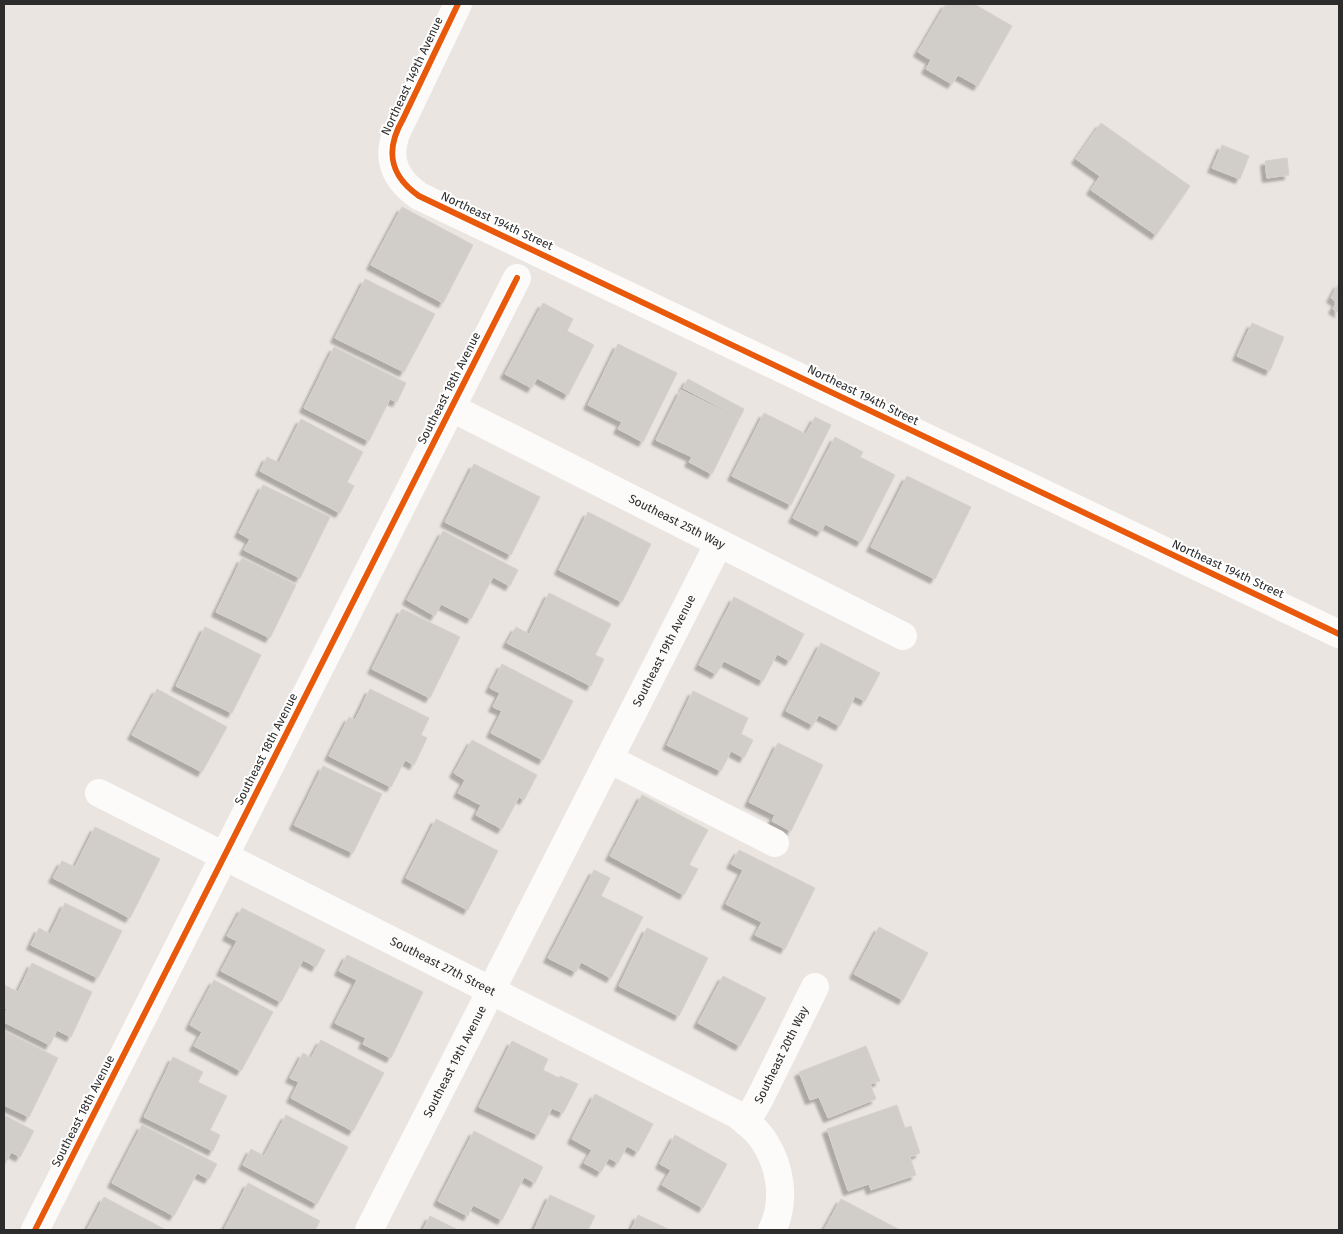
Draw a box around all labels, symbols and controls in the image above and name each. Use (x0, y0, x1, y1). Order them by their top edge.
street label: Northeast 149th Avenue (378, 15, 446, 137)
street label: Northeast 194th Street (439, 189, 556, 253)
street label: Southeast 18th Avenue (415, 330, 483, 446)
street label: Northeast 194th Street (805, 362, 921, 428)
street label: Southeast 25th Way (626, 491, 728, 552)
street label: Northeast 194th Street (1170, 537, 1287, 601)
street label: Southeast 19th Avenue (630, 592, 698, 709)
street label: Southeast 18th Avenue (232, 691, 300, 807)
street label: Southeast 27th Street (388, 934, 498, 999)
street label: Southeast 19th Avenue (420, 1003, 489, 1120)
street label: Southeast 20th Way (751, 1004, 811, 1106)
street label: Southeast 18th Avenue (49, 1053, 117, 1169)

